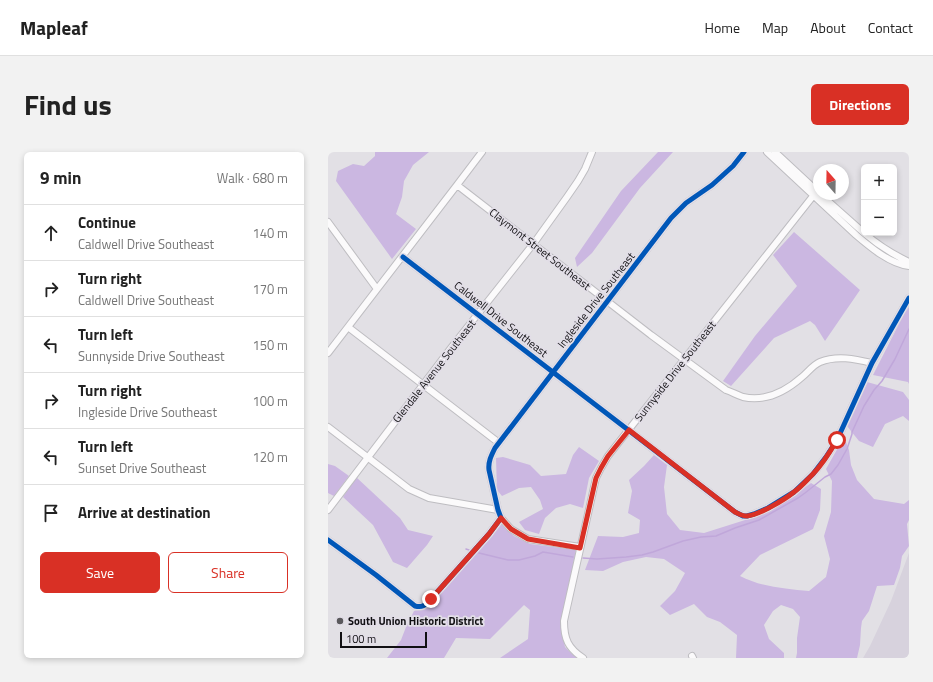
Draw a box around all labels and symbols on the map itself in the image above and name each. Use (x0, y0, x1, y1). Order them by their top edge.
north arrow (813, 164, 849, 200)
street label: Claymont Street Southeast (486, 204, 594, 294)
street label: Ingleside Drive Southeast (554, 249, 639, 351)
street label: Caldwell Drive Southeast (451, 277, 551, 361)
street label: Glendale Avenue Southeast (389, 316, 479, 426)
street label: Sunnyside Drive Southeast (631, 317, 720, 425)
route start (828, 431, 846, 449)
route end (422, 590, 440, 608)
place label: South Union Historic District (348, 613, 483, 629)
marker: South Union Historic District (335, 616, 345, 626)
scale bar (340, 630, 427, 649)

